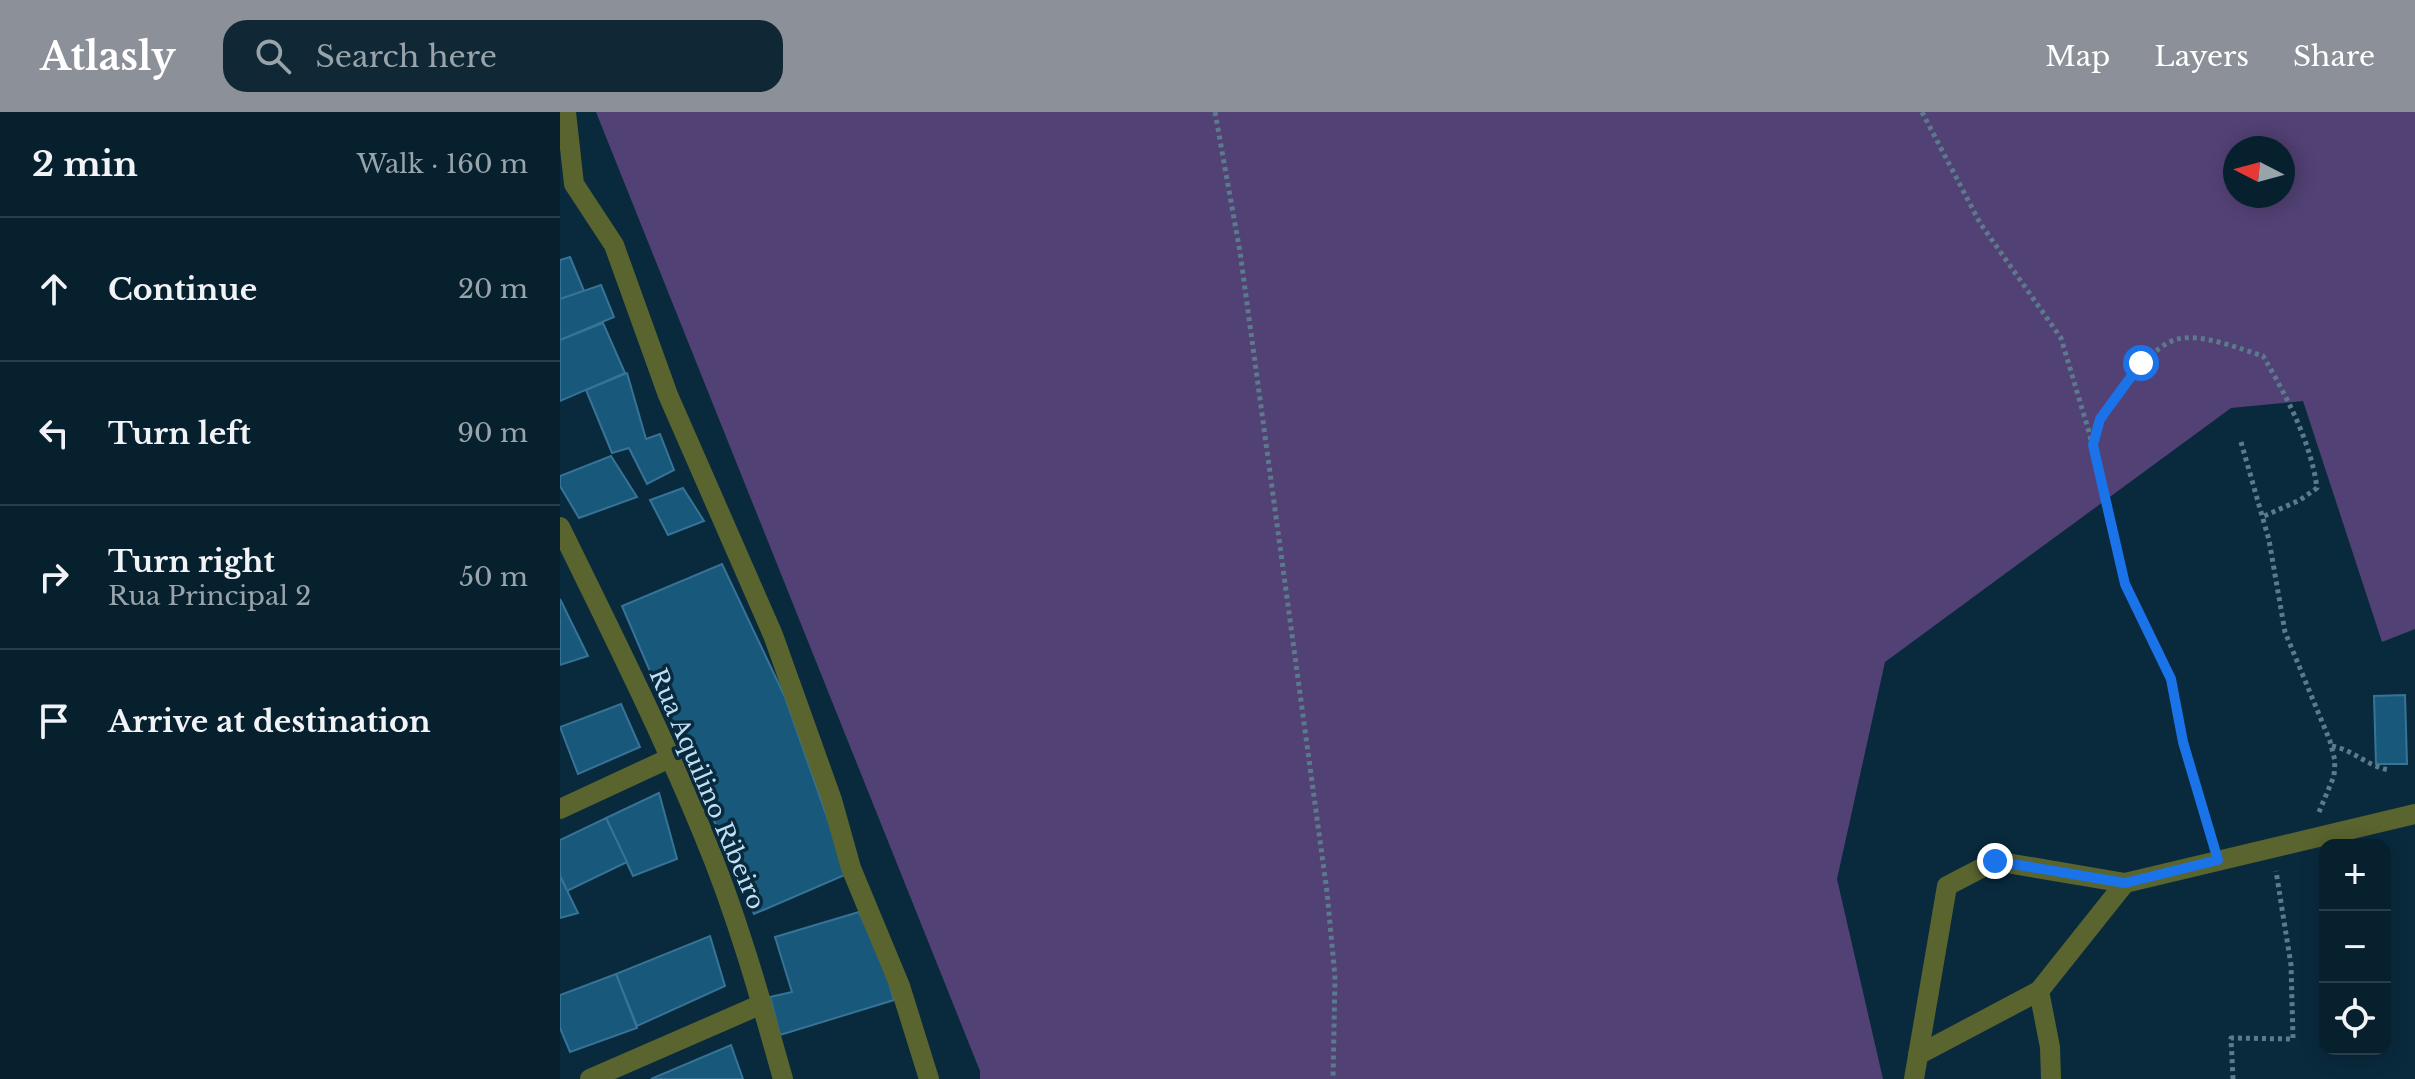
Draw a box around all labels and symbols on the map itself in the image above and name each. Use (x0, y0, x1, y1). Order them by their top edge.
north arrow (2223, 136, 2295, 208)
route start (2123, 345, 2159, 381)
street label: Rua Aquilino Ribeiro (644, 664, 771, 914)
route end (1977, 843, 2013, 879)

